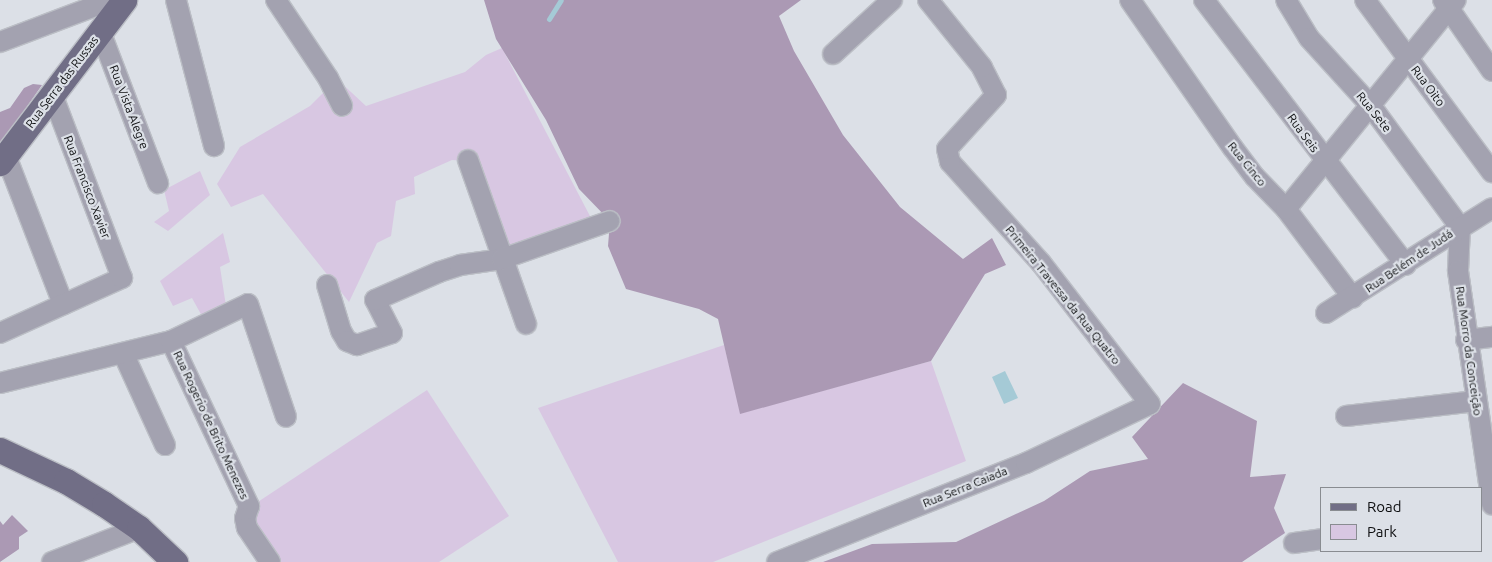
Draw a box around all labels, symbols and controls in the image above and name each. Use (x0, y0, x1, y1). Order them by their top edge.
street label: Rua Serra das Russas (23, 33, 101, 131)
street label: Rua Vista Alegre (106, 63, 152, 151)
street label: Rua Oito (1408, 63, 1448, 109)
street label: Rua Sete (1353, 89, 1395, 135)
street label: Rua Seis (1284, 111, 1322, 155)
street label: Rua Francisco Xavier (61, 133, 113, 241)
street label: Rua Cinco (1225, 139, 1269, 189)
street label: Primeira Travessa da Rua Quatro (1002, 223, 1124, 367)
street label: Rua Belém de Judá (1362, 226, 1456, 296)
street label: Rua Morro da Conceição (1453, 285, 1485, 417)
street label: Rua Rogerio de Brito Menezes (170, 348, 252, 502)
street label: Rua Serra Caiada (921, 463, 1009, 511)
legend (1320, 487, 1482, 552)
text: Road (1367, 498, 1402, 515)
text: Park (1367, 523, 1397, 540)

